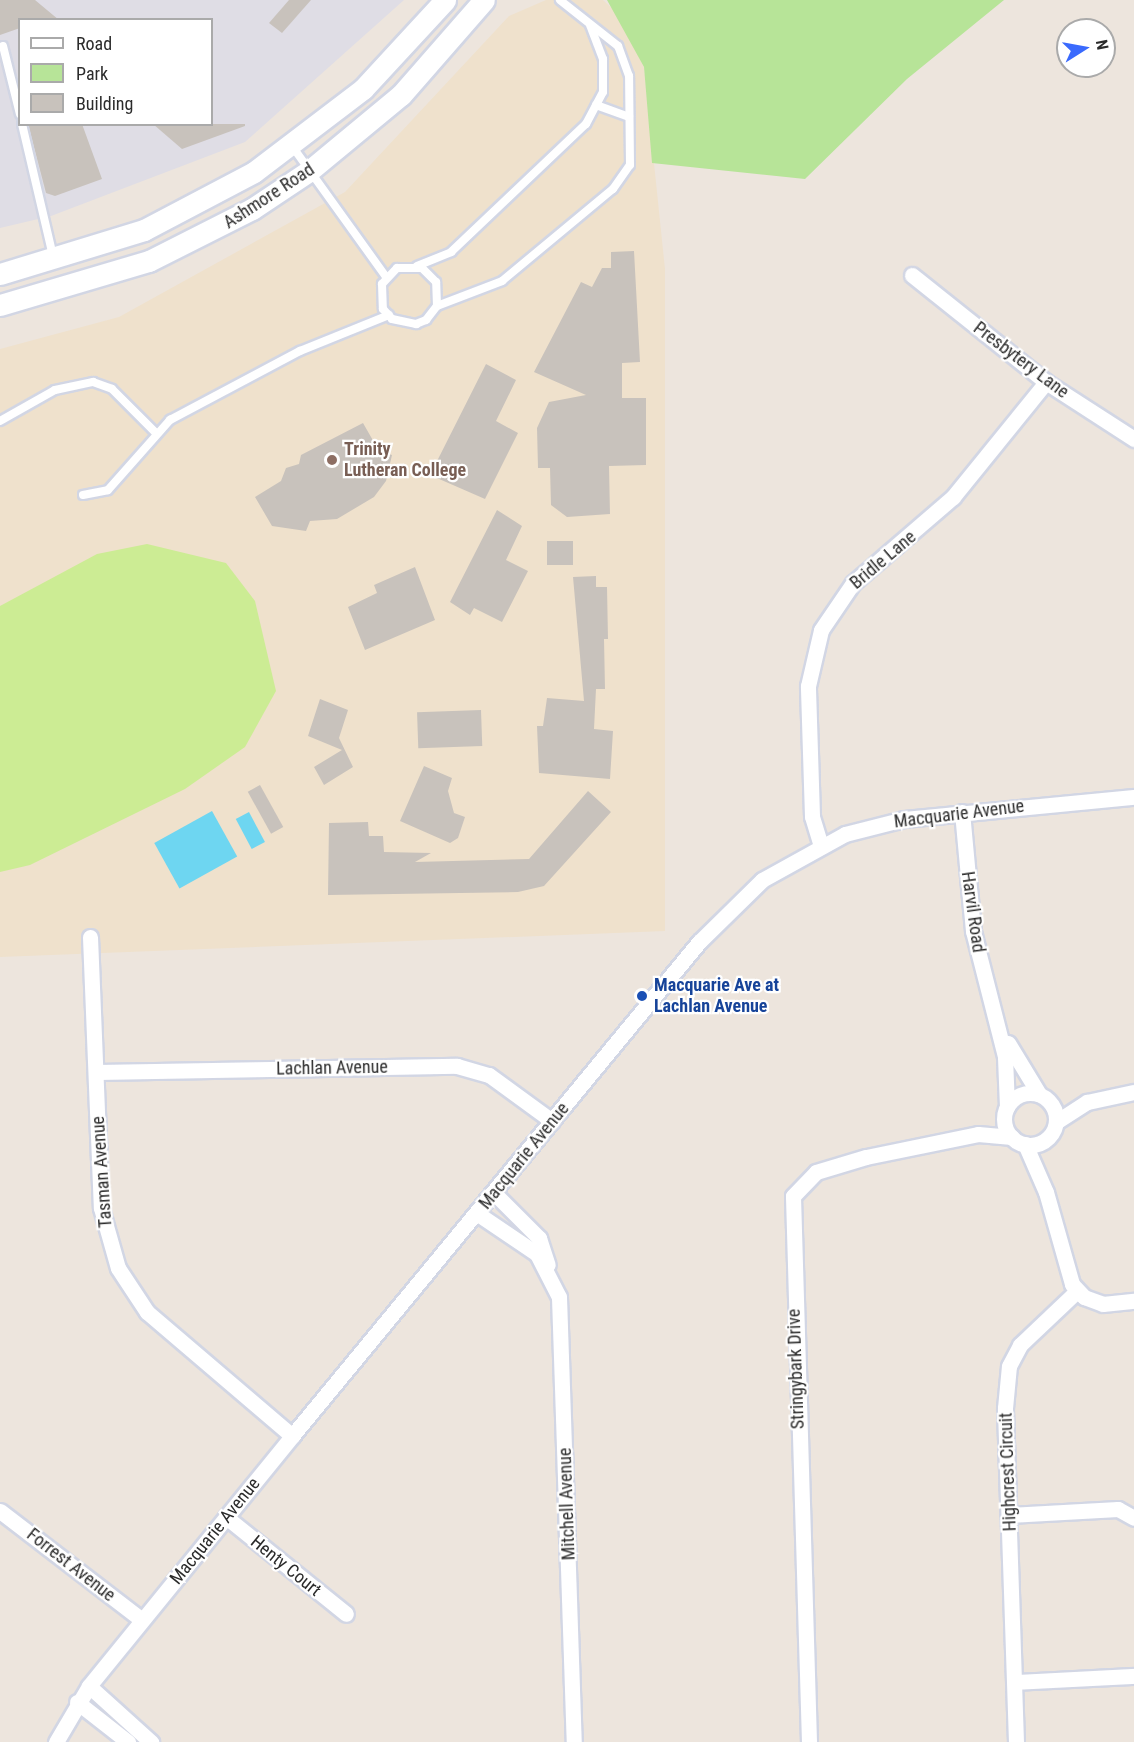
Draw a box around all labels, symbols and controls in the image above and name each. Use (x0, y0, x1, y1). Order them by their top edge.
legend (18, 18, 213, 126)
north arrow (1056, 18, 1116, 78)
text: Road (76, 33, 112, 54)
text: N (1092, 38, 1112, 51)
text: Park (76, 63, 108, 84)
text: Building (76, 93, 133, 114)
street label: Ashmore Road (220, 159, 318, 233)
street label: Presbytery Lane (969, 317, 1073, 403)
place label: Trinity Lutheran College (344, 439, 466, 482)
marker: Trinity Lutheran College (325, 453, 339, 467)
street label: Bridle Lane (846, 526, 920, 594)
street label: Macquarie Avenue (893, 795, 1025, 833)
street label: Harvil Road (957, 870, 989, 954)
place label: Macquarie Ave at Lachlan Avenue (654, 975, 779, 1018)
marker: Macquarie Ave at Lachlan Avenue (635, 989, 649, 1003)
street label: Lachlan Avenue (276, 1056, 388, 1080)
street label: Macquarie Avenue (474, 1098, 574, 1214)
street label: Tasman Avenue (87, 1115, 117, 1229)
street label: Stringybark Drive (783, 1308, 809, 1430)
street label: Highcrest Circuit (995, 1412, 1021, 1532)
street label: Mitchell Avenue (554, 1447, 580, 1561)
street label: Macquarie Avenue (165, 1473, 265, 1589)
street label: Forrest Avenue (22, 1524, 120, 1606)
street label: Henty Court (246, 1531, 326, 1601)

